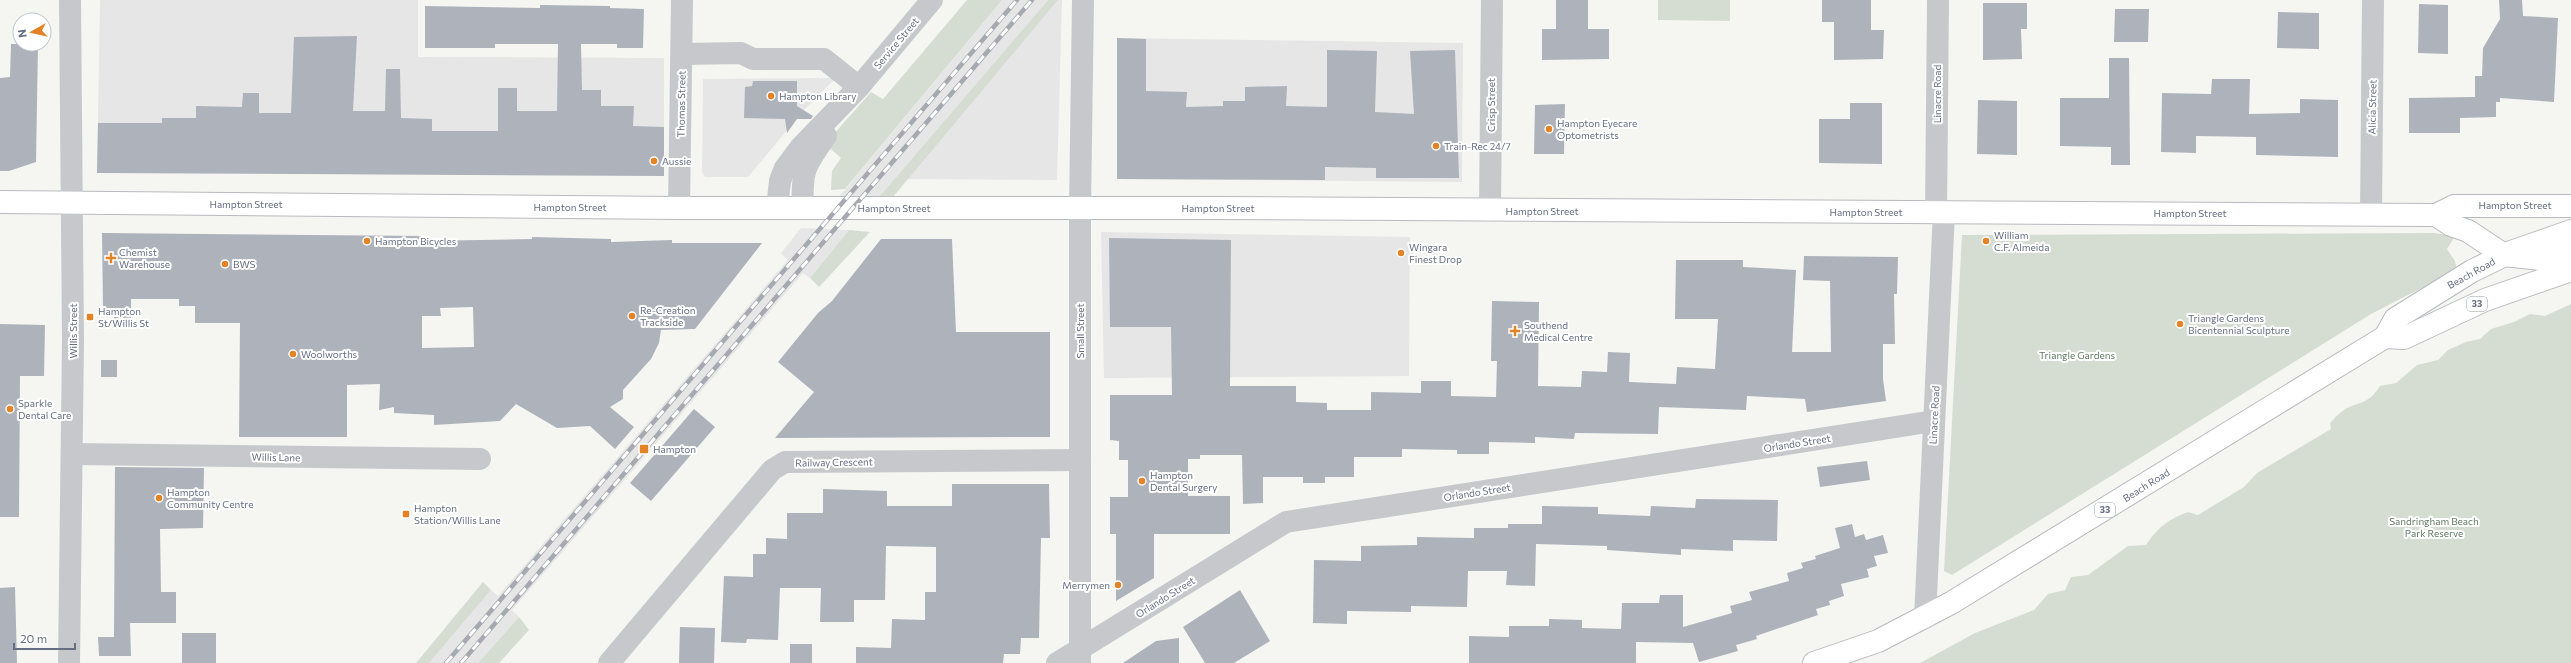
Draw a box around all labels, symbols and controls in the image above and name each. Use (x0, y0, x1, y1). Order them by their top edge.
north arrow (12, 12, 52, 52)
street label: Service Street (871, 15, 921, 71)
text: N (15, 28, 29, 38)
street label: Linacre Road (1931, 64, 1943, 123)
street label: Thomas Street (674, 70, 688, 138)
street label: Crisp Street (1485, 78, 1497, 132)
street label: Alicia Street (2366, 79, 2378, 135)
place label: Hampton Library (779, 90, 856, 102)
marker: Hampton Library (766, 91, 776, 101)
place label: Hampton Eyecare Optometrists (1557, 117, 1637, 141)
marker: Hampton Eyecare Optometrists (1544, 124, 1554, 134)
place label: Train-Rec 24/7 (1444, 140, 1511, 152)
marker: Train-Rec 24/7 (1431, 141, 1441, 151)
place label: Aussie (662, 155, 691, 167)
marker: Aussie (649, 156, 659, 166)
street label: Hampton Street (209, 198, 283, 210)
street label: Hampton Street (2478, 199, 2552, 211)
street label: Hampton Street (533, 201, 607, 213)
street label: Hampton Street (857, 202, 931, 214)
street label: Hampton Street (1181, 202, 1255, 214)
street label: Hampton Street (1505, 205, 1579, 217)
street label: Hampton Street (1829, 206, 1903, 218)
street label: Hampton Street (2153, 207, 2227, 219)
place label: William C.F. Almeida (1994, 229, 2049, 253)
place label: Hampton Bicycles (375, 235, 457, 247)
marker: Hampton Bicycles (362, 236, 372, 246)
marker: William C.F. Almeida (1981, 236, 1991, 246)
place label: Wingara Finest Drop (1409, 241, 1462, 265)
place label: Chemist Warehouse (119, 246, 170, 270)
marker: Wingara Finest Drop (1396, 248, 1406, 258)
marker: Chemist Warehouse (106, 253, 116, 263)
street label: Beach Road (2445, 255, 2497, 291)
place label: BWS (233, 258, 255, 270)
marker: BWS (220, 259, 230, 269)
road number: 33 (2467, 297, 2487, 311)
street label: Willis Street (67, 303, 79, 359)
street label: Small Street (1074, 303, 1086, 359)
place label: Re-Creation Trackside (640, 304, 695, 328)
place label: Hampton St/Willis St (98, 305, 149, 329)
marker: Re-Creation Trackside (627, 311, 637, 321)
marker: Hampton St/Willis St (85, 312, 95, 322)
place label: Triangle Gardens Bicentennial Sculpture (2188, 312, 2290, 336)
place label: Southend Medical Centre (1524, 319, 1593, 343)
marker: Triangle Gardens Bicentennial Sculpture (2175, 319, 2185, 329)
marker: Southend Medical Centre (1509, 325, 1521, 337)
place label: Woolworths (301, 348, 358, 360)
marker: Woolworths (288, 349, 298, 359)
park label: Triangle Gardens (2039, 349, 2115, 361)
street label: Linacre Road (1926, 385, 1942, 445)
place label: Sparkle Dental Care (18, 397, 71, 421)
marker: Sparkle Dental Care (5, 404, 15, 414)
street label: Orlando Street (1763, 432, 1831, 454)
marker: Hampton (638, 443, 650, 455)
place label: Hampton (653, 443, 696, 455)
street label: Willis Lane (251, 451, 301, 463)
street label: Railway Crescent (795, 455, 873, 469)
street label: Beach Road (2120, 466, 2172, 504)
place label: Hampton Dental Surgery (1150, 469, 1217, 493)
marker: Hampton Dental Surgery (1137, 476, 1147, 486)
street label: Orlando Street (1443, 481, 1511, 503)
place label: Hampton Community Centre (167, 486, 253, 510)
marker: Hampton Community Centre (154, 493, 164, 503)
place label: Hampton Station/Willis Lane (414, 502, 501, 526)
road number: 33 (2095, 503, 2115, 517)
marker: Hampton Station/Willis Lane (401, 509, 411, 519)
park label: Sandringham Beach Park Reserve (2389, 515, 2479, 539)
street label: Orlando Street (1133, 574, 1197, 620)
place label: Merrymen (1062, 579, 1110, 591)
marker: Merrymen (1113, 580, 1123, 590)
scale bar (14, 625, 75, 651)
text: 20 m (20, 631, 47, 645)

